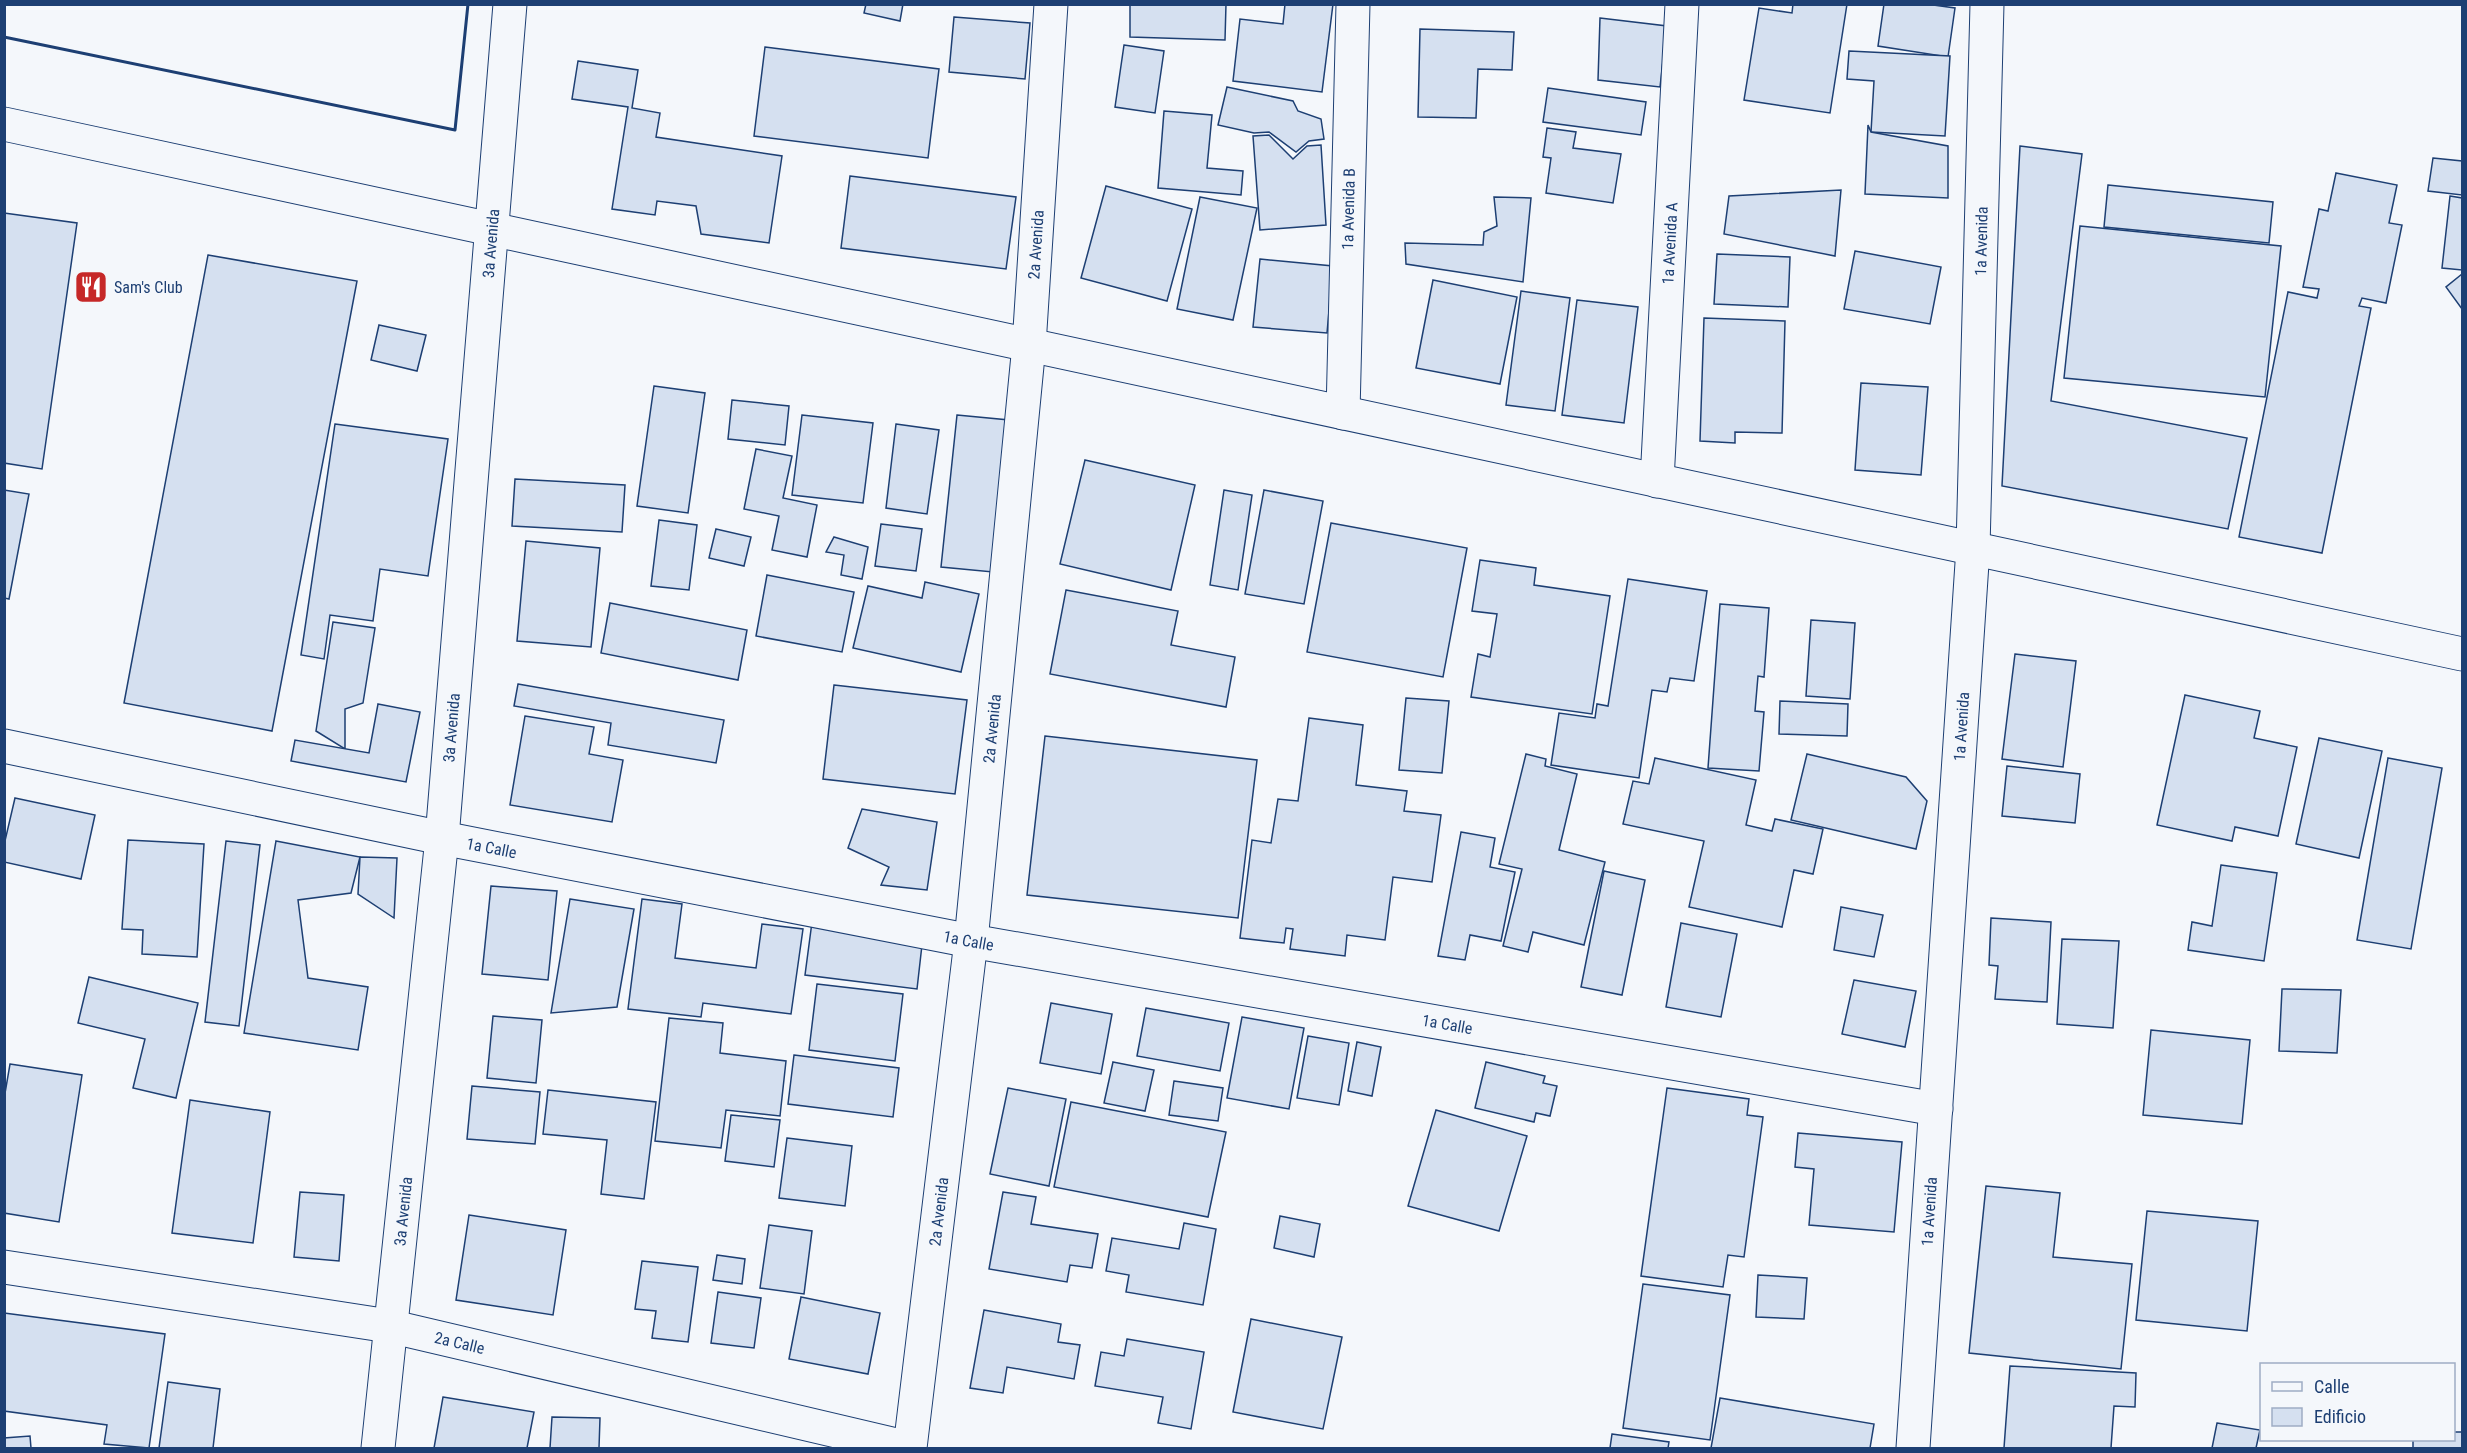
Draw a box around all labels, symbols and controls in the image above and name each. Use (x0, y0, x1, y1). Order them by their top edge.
street label: 1a Avenida B (1338, 168, 1359, 250)
street label: 1a Avenida A (1658, 202, 1682, 285)
street label: 1a Avenida (1971, 206, 1992, 276)
street label: 3a Avenida (479, 208, 503, 279)
street label: 2a Avenida (1024, 209, 1048, 280)
restaurant icon: Sam's Club (73, 269, 109, 305)
place label: Sam's Club (114, 278, 183, 297)
street label: 1a Avenida (1950, 691, 1973, 762)
street label: 3a Avenida (439, 692, 464, 763)
street label: 2a Avenida (979, 693, 1005, 764)
street label: 1a Calle (465, 834, 518, 862)
street label: 1a Calle (942, 927, 995, 955)
street label: 1a Calle (1421, 1011, 1474, 1038)
street label: 3a Avenida (390, 1176, 416, 1247)
street label: 2a Avenida (925, 1176, 953, 1247)
street label: 1a Avenida (1917, 1176, 1941, 1247)
street label: 2a Calle (433, 1328, 486, 1358)
legend (2260, 1363, 2455, 1441)
text: Calle (2314, 1376, 2350, 1397)
text: Edificio (2314, 1406, 2366, 1427)

